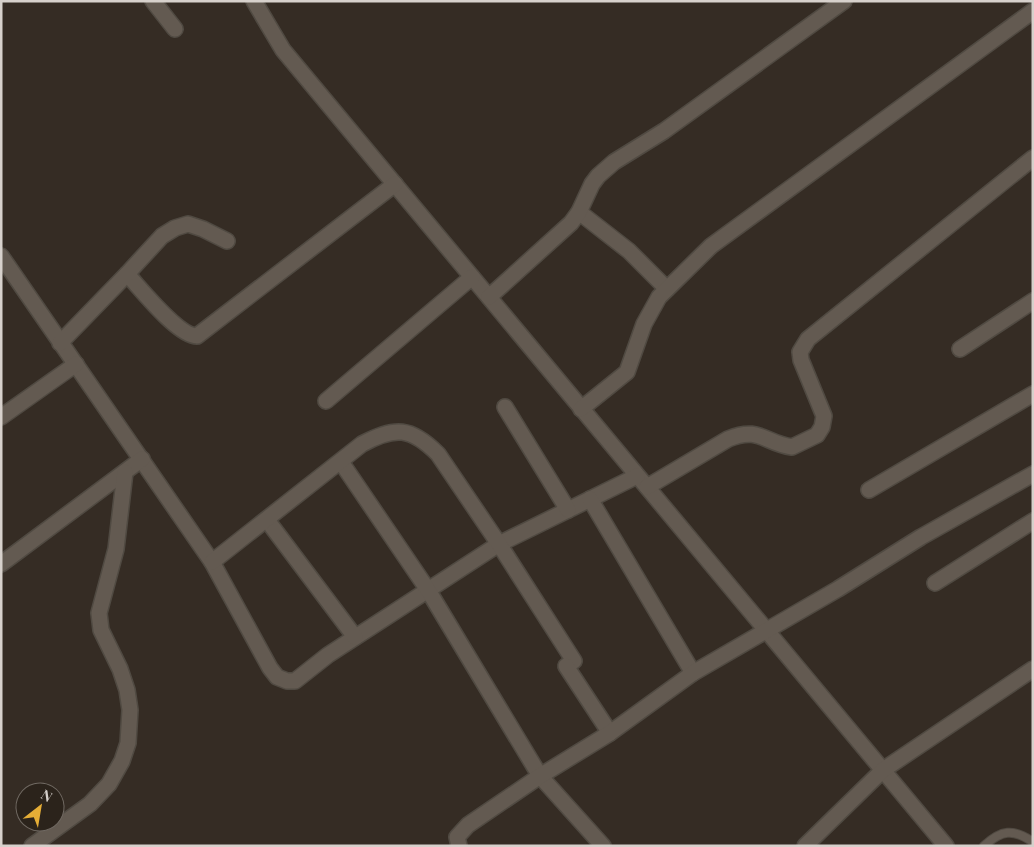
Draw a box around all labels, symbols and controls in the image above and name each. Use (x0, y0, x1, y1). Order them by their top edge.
north arrow (15, 782, 65, 832)
text: N (38, 785, 56, 806)

